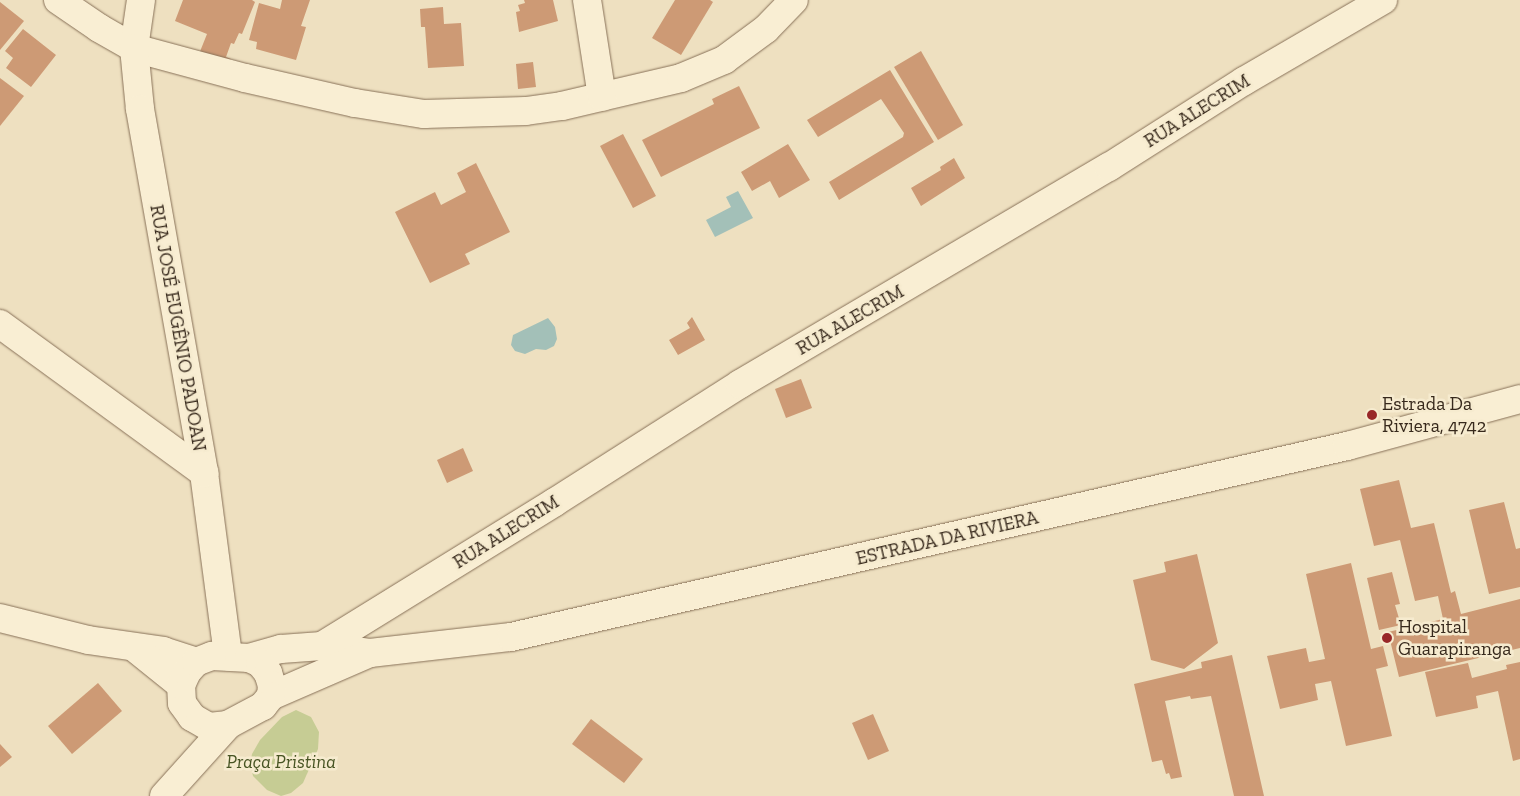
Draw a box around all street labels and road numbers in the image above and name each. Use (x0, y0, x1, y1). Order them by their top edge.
street label: RUA ALECRIM (1139, 69, 1255, 153)
street label: RUA JOSÉ EUGÊNIO PADOAN (145, 202, 211, 454)
street label: RUA ALECRIM (792, 280, 908, 360)
street label: RUA ALECRIM (448, 490, 564, 574)
street label: ESTRADA DA RIVIERA (853, 506, 1041, 570)

